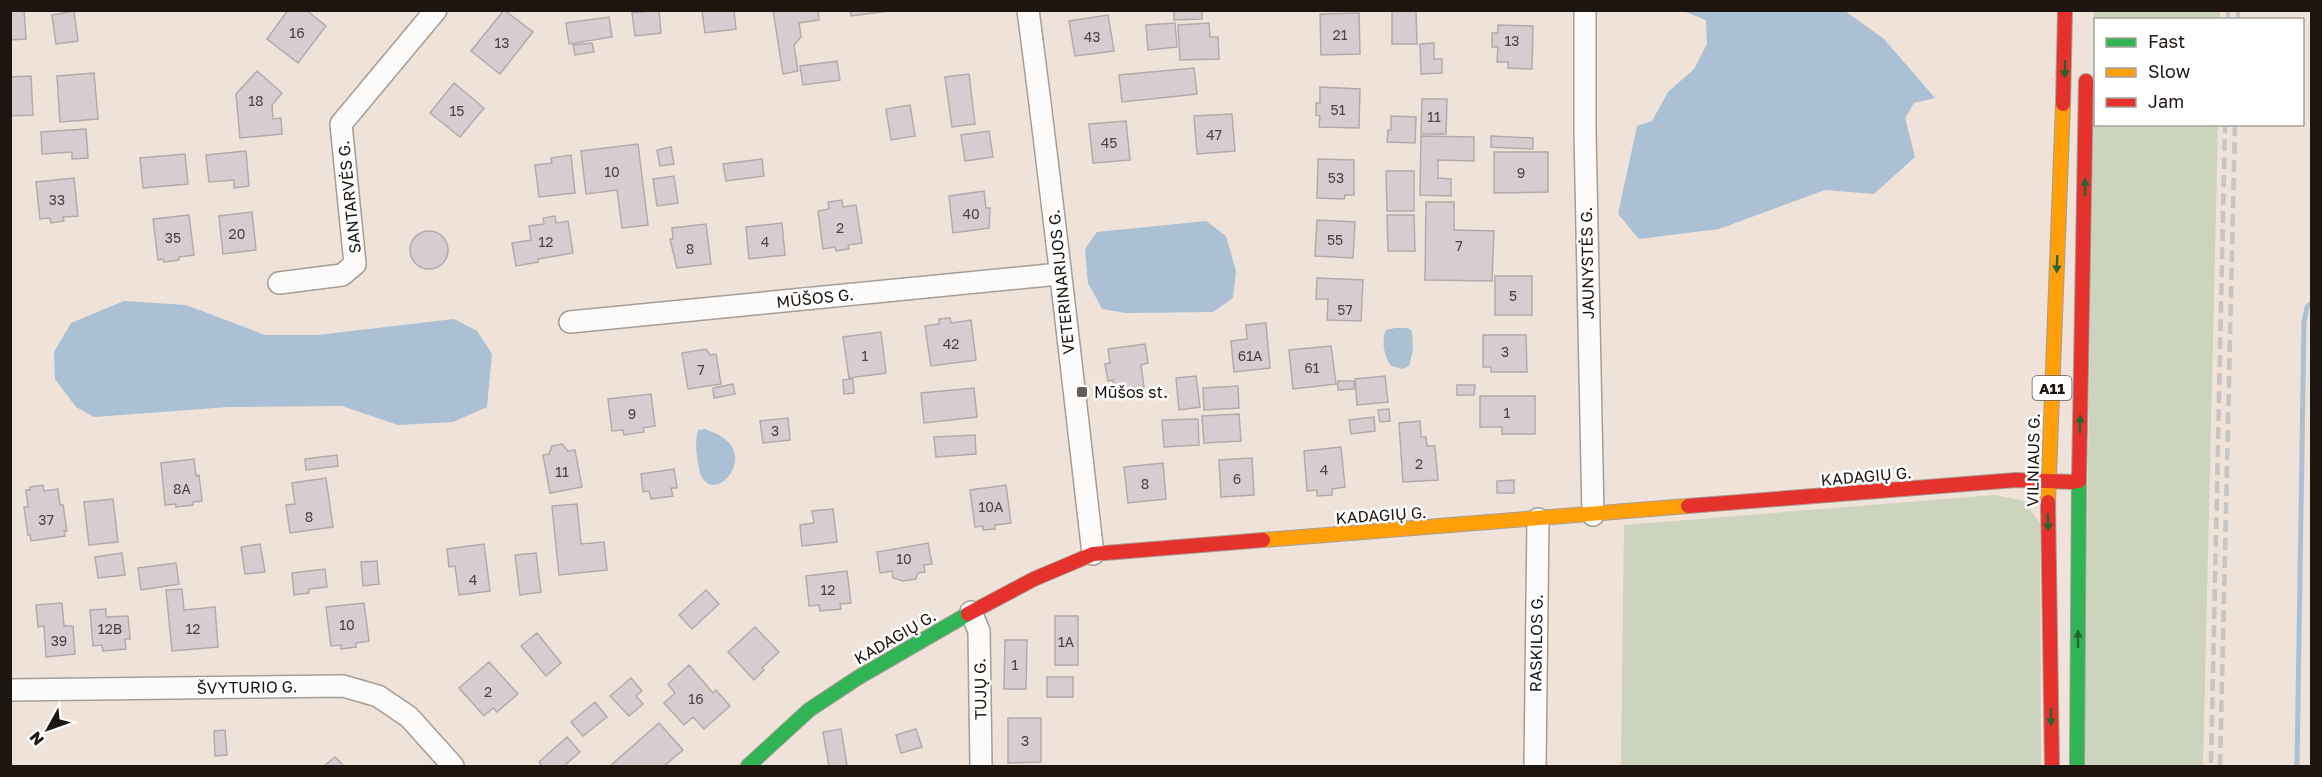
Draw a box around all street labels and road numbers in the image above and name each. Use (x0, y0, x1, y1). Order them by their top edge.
street label: SANTARVĖS G. (333, 140, 365, 254)
street label: JAUNYSTĖS G. (1576, 207, 1598, 319)
street label: VETERINARIJOS G. (1043, 208, 1079, 356)
street label: MŪŠOS G. (775, 284, 855, 312)
road number: A11 (2032, 376, 2072, 400)
street label: VILNIAUS G. (2022, 413, 2044, 507)
street label: KADAGIŲ G. (1820, 462, 1912, 490)
street label: KADAGIŲ G. (1335, 502, 1427, 528)
street label: RASKILOS G. (1525, 594, 1547, 692)
street label: KADAGIŲ G. (851, 606, 939, 668)
street label: TUJŲ G. (969, 658, 991, 720)
street label: ŠVYTURIO G. (196, 676, 298, 698)

